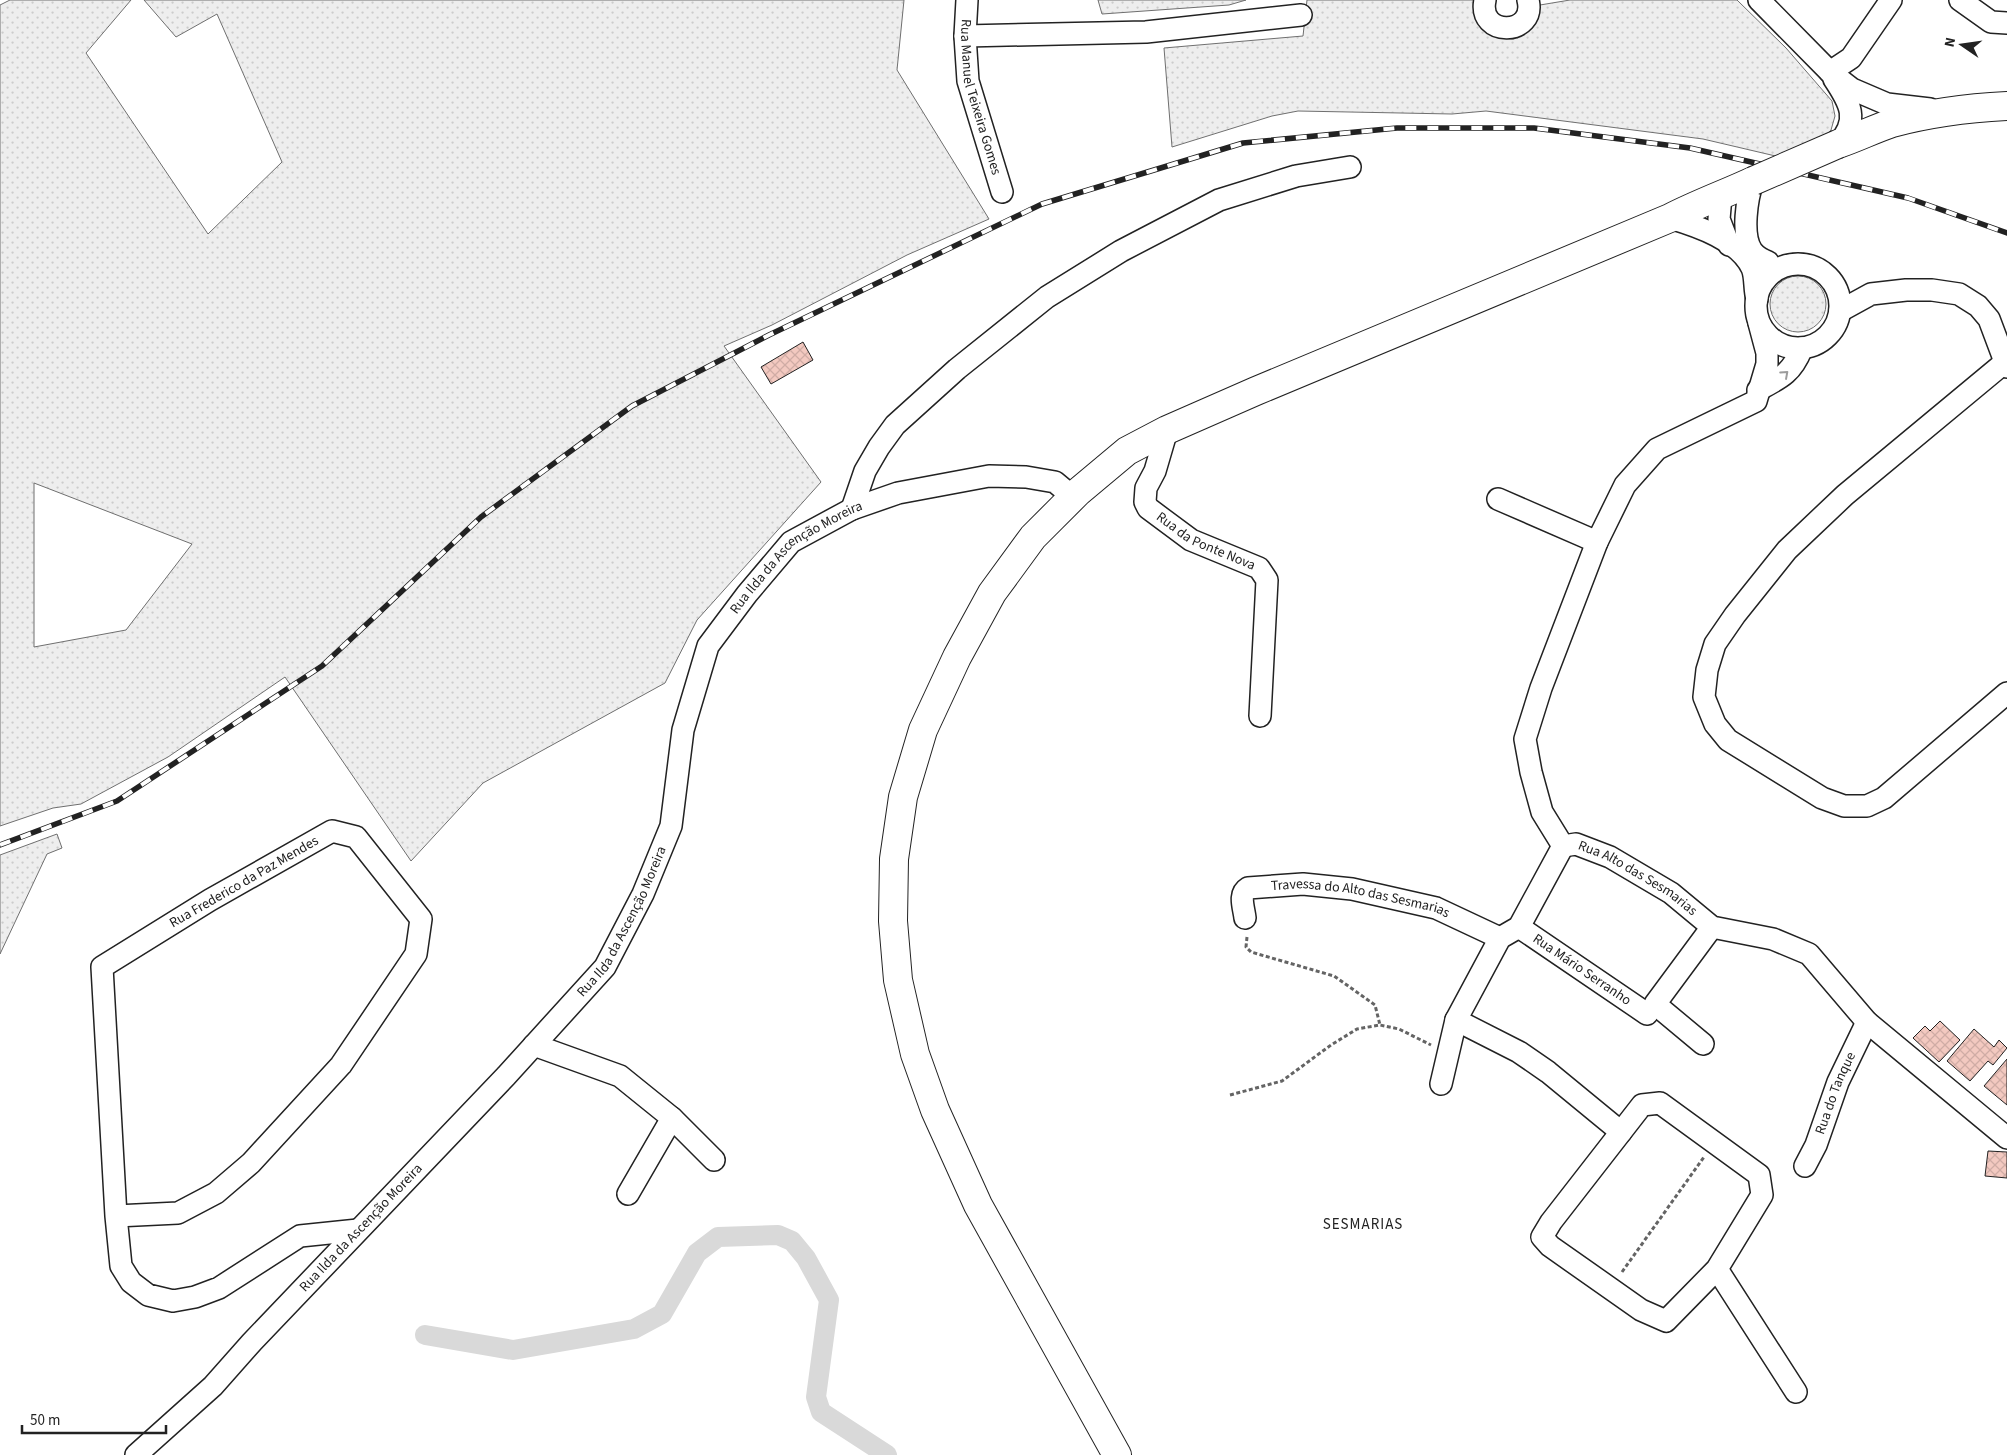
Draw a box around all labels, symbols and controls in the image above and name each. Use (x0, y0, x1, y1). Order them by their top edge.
street label: Rua Manuel Teixeira Gomes (955, 18, 1006, 178)
north arrow (1937, 20, 1987, 70)
text: N (1940, 36, 1961, 49)
one-way arrow (1779, 370, 1788, 379)
street label: Rua Ilda da Ascenção Moreira (725, 496, 865, 618)
street label: Rua da Ponte Nova (1152, 507, 1258, 575)
street label: Rua Frederico da Paz Mendes (166, 831, 322, 933)
street label: Rua Alto das Sesmarias (1575, 836, 1701, 921)
street label: Rua Ilda da Ascenção Moreira (572, 843, 672, 1002)
street label: Travessa do Alto das Sesmarias (1270, 874, 1453, 923)
street label: Rua Mário Serranho (1529, 929, 1635, 1010)
street label: Rua do Tanque (1810, 1049, 1861, 1137)
street label: Rua Ilda da Ascenção Moreira (295, 1159, 427, 1297)
district label: SESMARIAS (1323, 1214, 1403, 1235)
scale bar (22, 1402, 166, 1434)
text: 50 m (30, 1410, 60, 1431)

